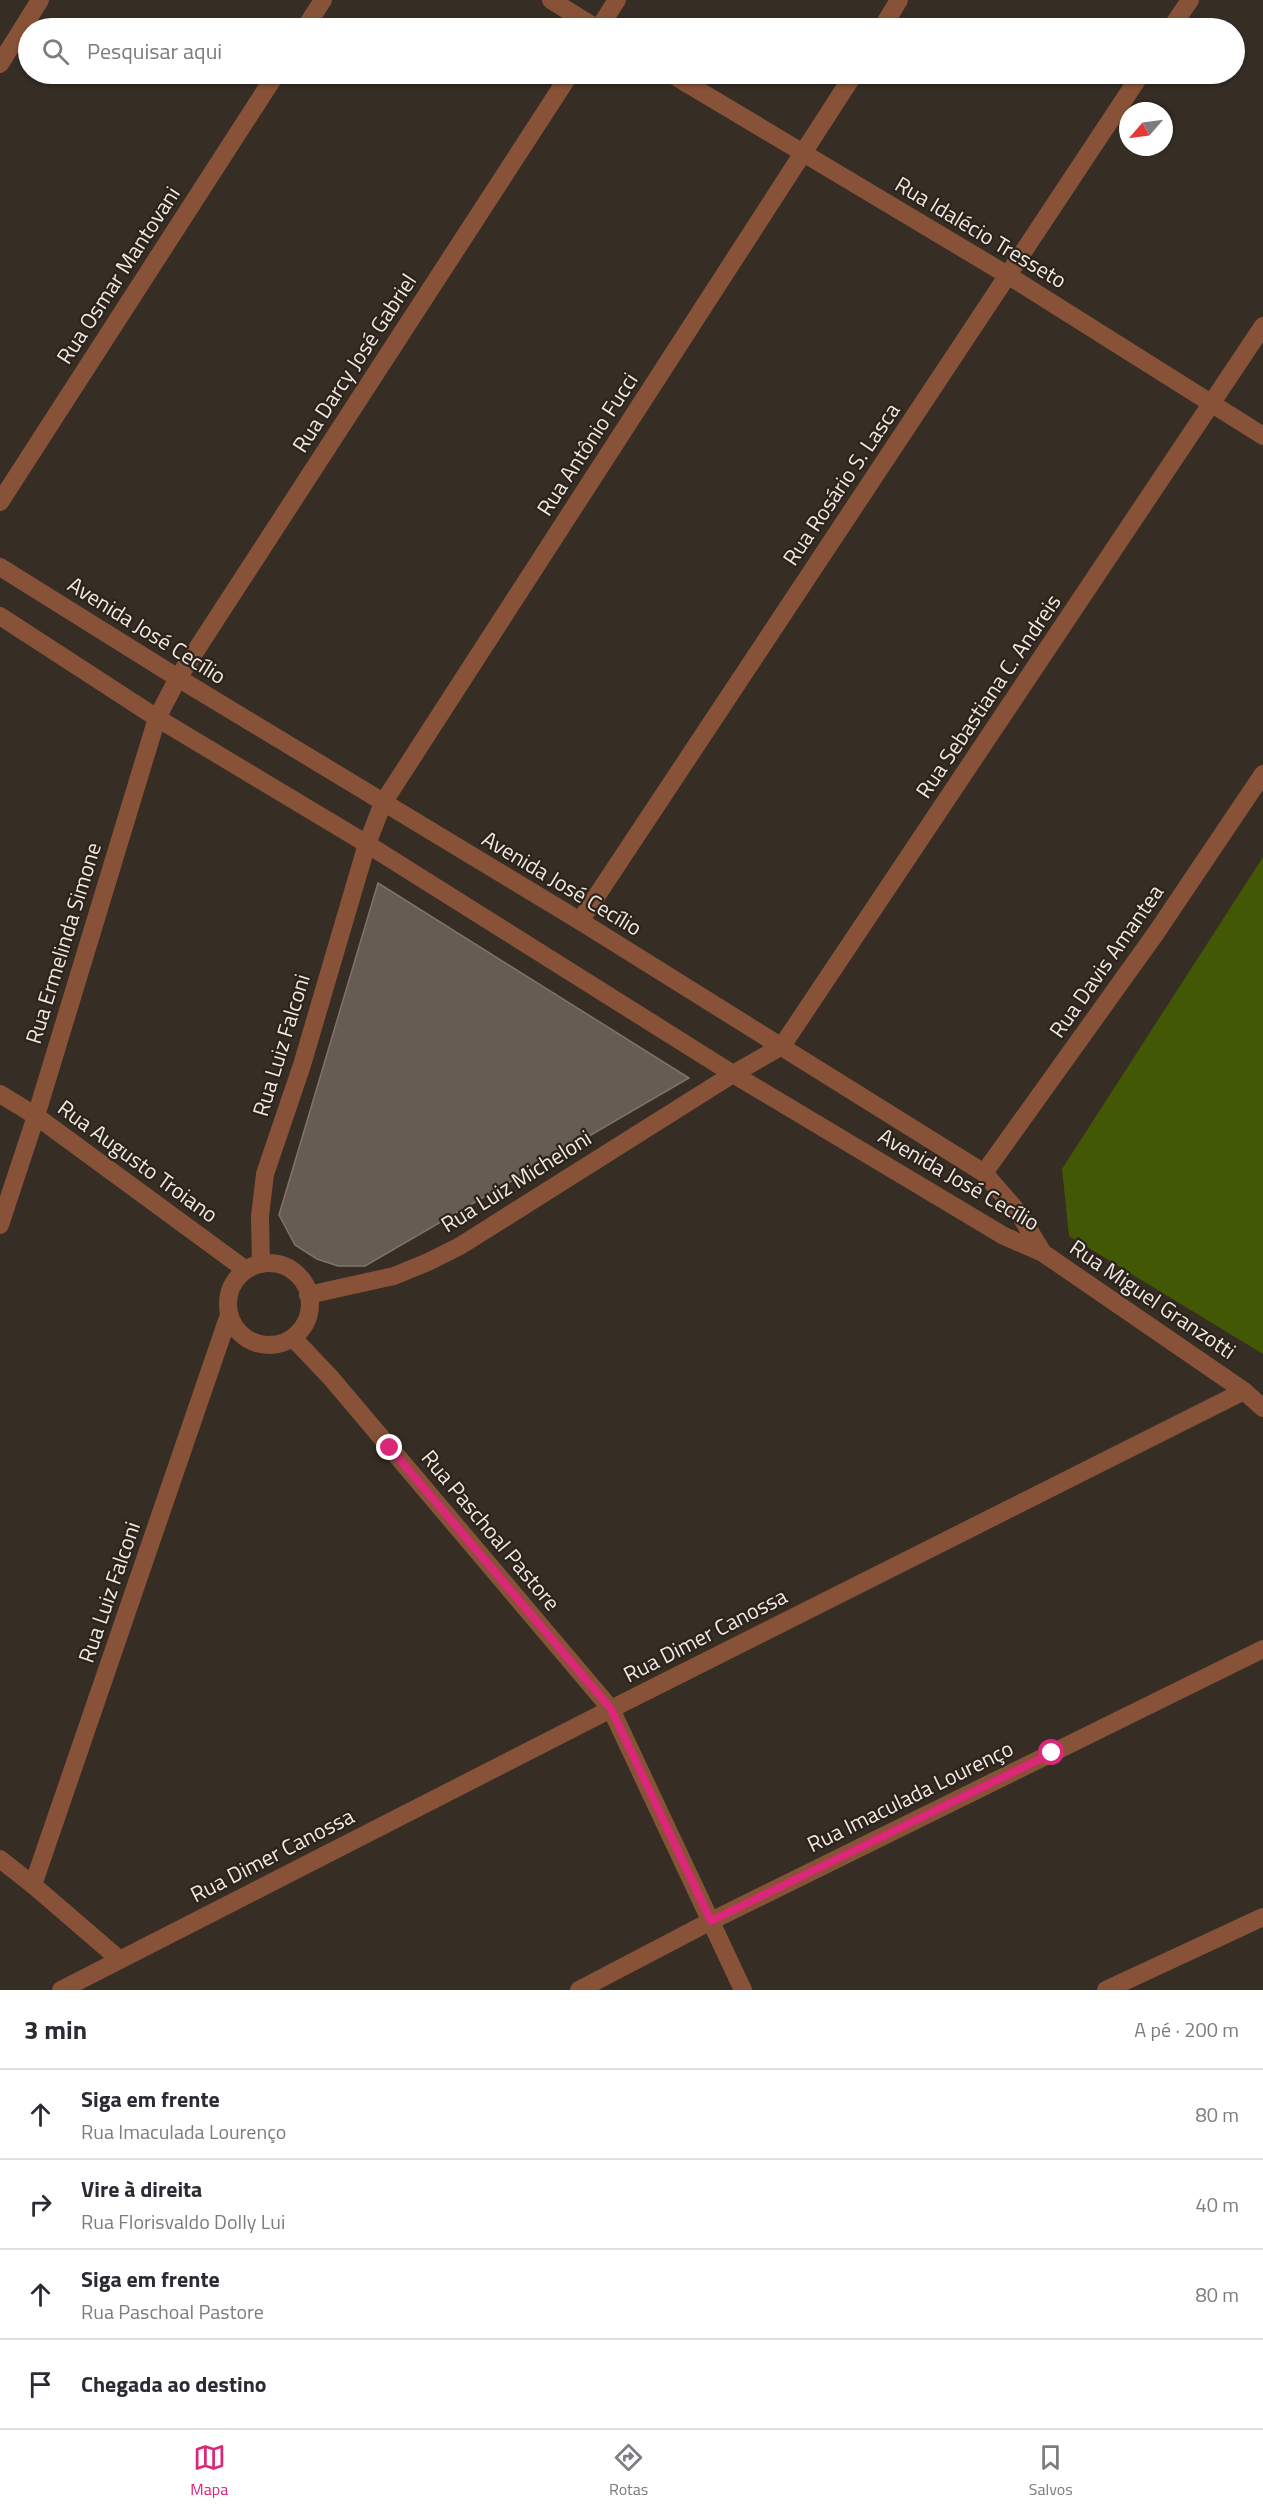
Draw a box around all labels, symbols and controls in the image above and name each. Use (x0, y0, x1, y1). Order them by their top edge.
search box (18, 18, 1245, 84)
text: Pesquisar aqui (87, 34, 222, 68)
icon: search (39, 35, 72, 68)
north arrow (1119, 102, 1173, 156)
street label: Rua Idalécio Tresseto (889, 167, 1073, 297)
street label: Rua Osmar Mantovani (48, 179, 188, 371)
street label: Rua Darcy José Gabriel (283, 267, 425, 459)
street label: Rua Antônio Fucci (528, 366, 646, 522)
street label: Rua Rosário S. Lasca (774, 396, 908, 572)
street label: Avenida José Cecílio (61, 568, 233, 692)
street label: Rua Sebastiana C. Andreis (907, 587, 1069, 805)
street label: Avenida José Cecílio (476, 822, 648, 944)
street label: Rua Ermelinda Simone (16, 838, 110, 1048)
street label: Rua Davis Amantea (1040, 877, 1172, 1045)
street label: Rua Luiz Falconi (243, 970, 319, 1120)
street label: Rua Augusto Troiano (51, 1091, 225, 1231)
street label: Avenida José Cecílio (872, 1119, 1046, 1239)
street label: Rua Luiz Micheloni (434, 1121, 598, 1241)
street label: Rua Miguel Granzotti (1063, 1231, 1243, 1367)
route end (376, 1434, 402, 1460)
street label: Rua Paschoal Pastore (413, 1442, 569, 1618)
street label: Rua Luiz Falconi (69, 1517, 149, 1667)
street label: Rua Dimer Canossa (617, 1579, 793, 1691)
street label: Rua Imaculada Lourenço (801, 1731, 1019, 1861)
route start (1038, 1739, 1064, 1765)
street label: Rua Dimer Canossa (184, 1799, 360, 1911)
text: 3 min (24, 2010, 87, 2049)
text: A pé · 200 m (1134, 2014, 1239, 2045)
text: Siga em frente (81, 2082, 220, 2116)
icon: ahead (24, 2098, 57, 2131)
text: 80 m (1195, 2099, 1239, 2130)
text: Rua Imaculada Lourenço (81, 2116, 286, 2147)
text: Vire à direita (81, 2172, 202, 2206)
icon: right (24, 2188, 57, 2221)
text: 40 m (1195, 2189, 1239, 2220)
text: Rua Florisvaldo Dolly Lui (81, 2206, 285, 2237)
text: Siga em frente (81, 2262, 220, 2296)
icon: ahead (24, 2278, 57, 2311)
text: 80 m (1195, 2279, 1239, 2310)
text: Rua Paschoal Pastore (81, 2296, 264, 2327)
text: Chegada ao destino (81, 2367, 267, 2401)
icon: arrive (24, 2368, 57, 2401)
tab: Mapa (190, 2441, 228, 2501)
tab: Rotas (609, 2441, 648, 2501)
tab: Salvos (1029, 2441, 1073, 2501)

